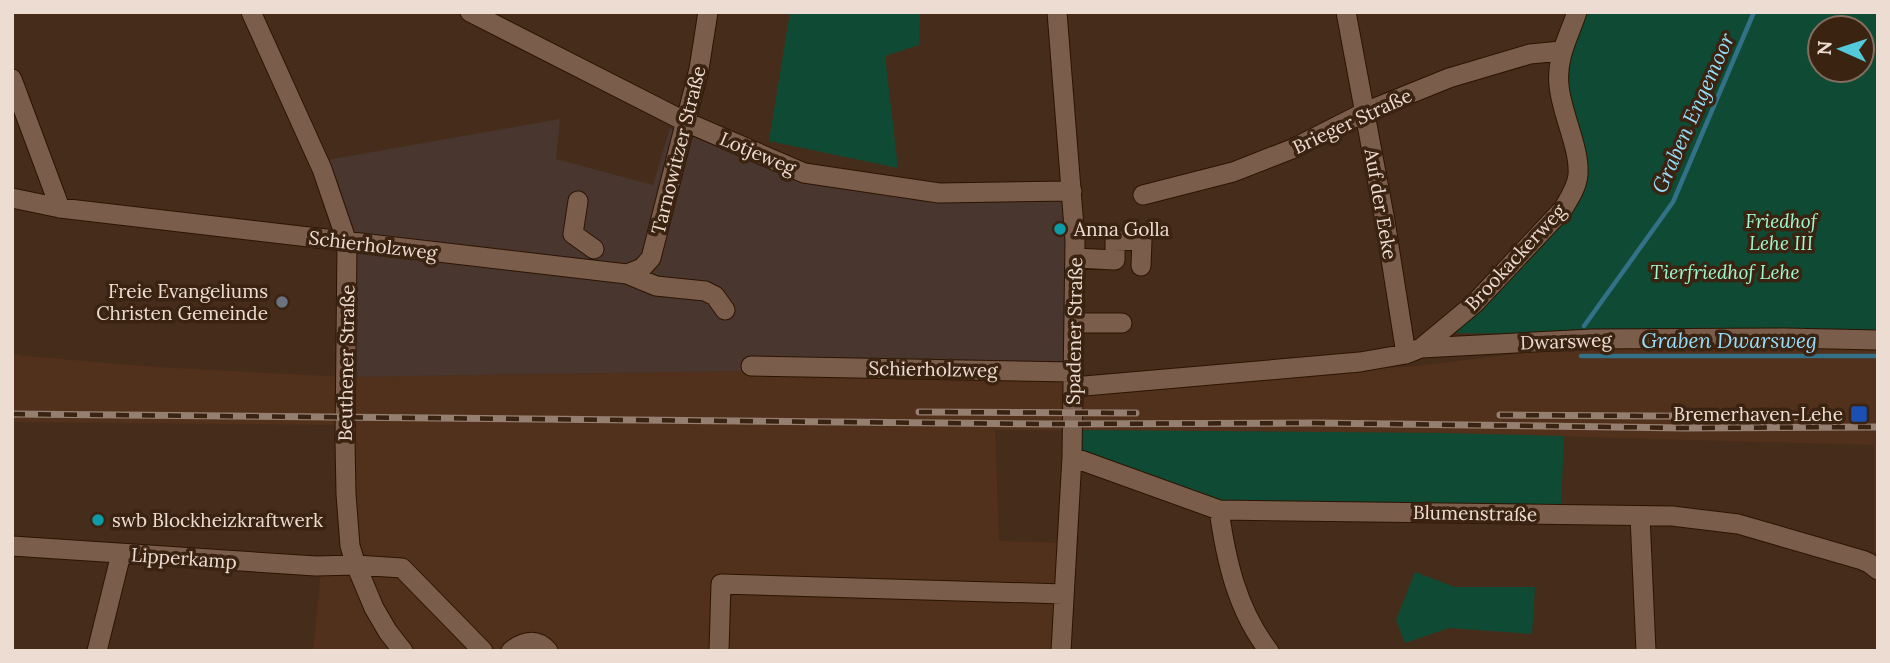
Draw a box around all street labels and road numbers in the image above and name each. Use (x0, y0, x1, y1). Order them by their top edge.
street label: Tarnowitzer Straße (645, 63, 711, 237)
street label: Brieger Straße (1289, 83, 1415, 159)
street label: Lotjeweg (716, 126, 800, 180)
street label: Auf der Eeke (1359, 146, 1403, 261)
street label: Brookackerweg (1460, 198, 1571, 315)
street label: Schierholzweg (307, 225, 439, 265)
street label: Spadener Straße (1061, 257, 1087, 405)
street label: Beuthener Straße (333, 284, 359, 442)
street label: Dwarsweg (1520, 327, 1613, 355)
street label: Schierholzweg (868, 356, 998, 382)
street label: Blumenstraße (1413, 500, 1537, 526)
street label: Lipperkamp (130, 542, 238, 574)

